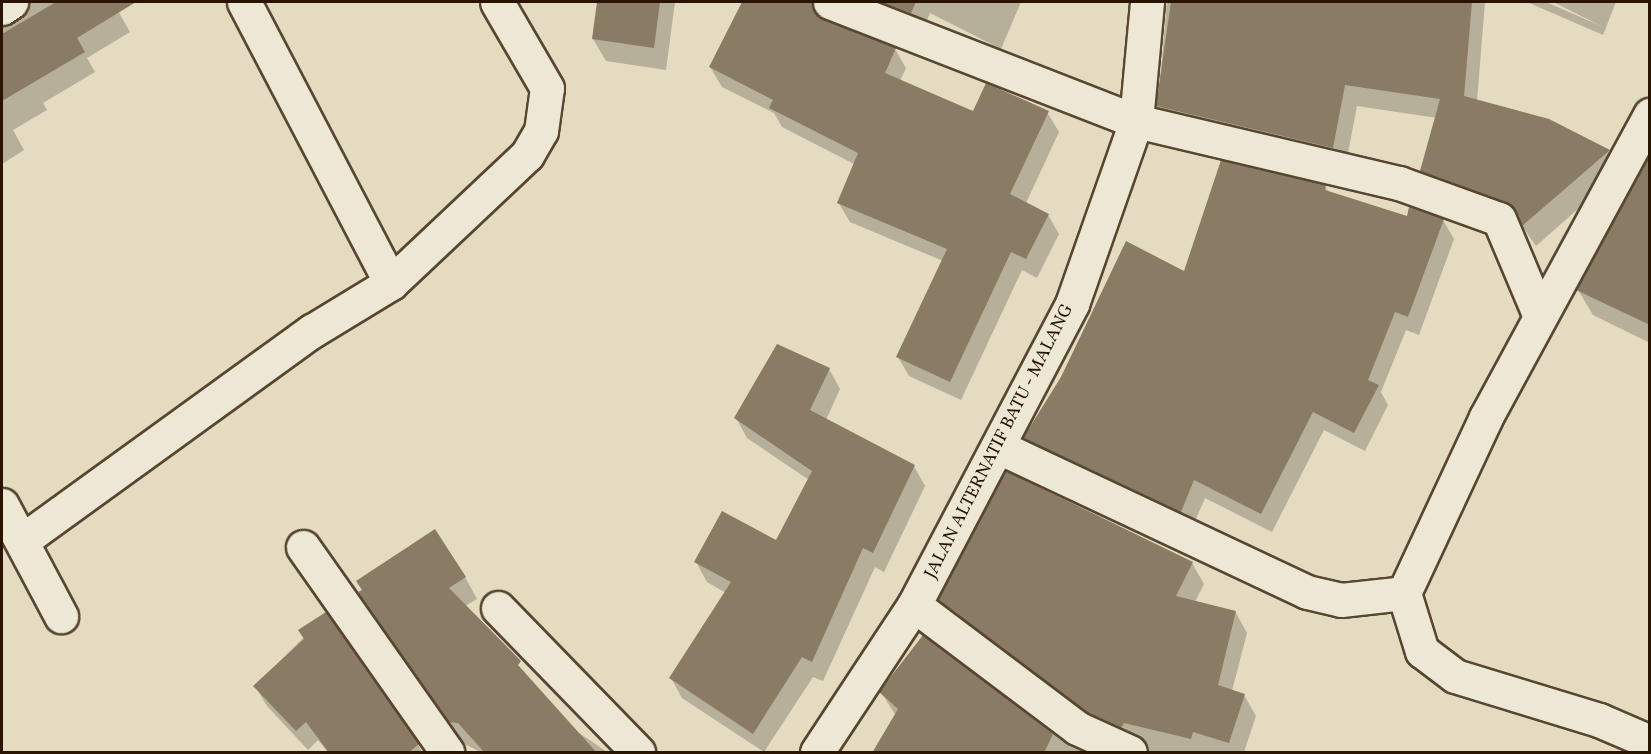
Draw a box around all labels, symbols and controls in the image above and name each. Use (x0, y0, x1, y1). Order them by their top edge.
street label: JALAN ALTERNATIF BATU - MALANG (921, 301, 1079, 583)

